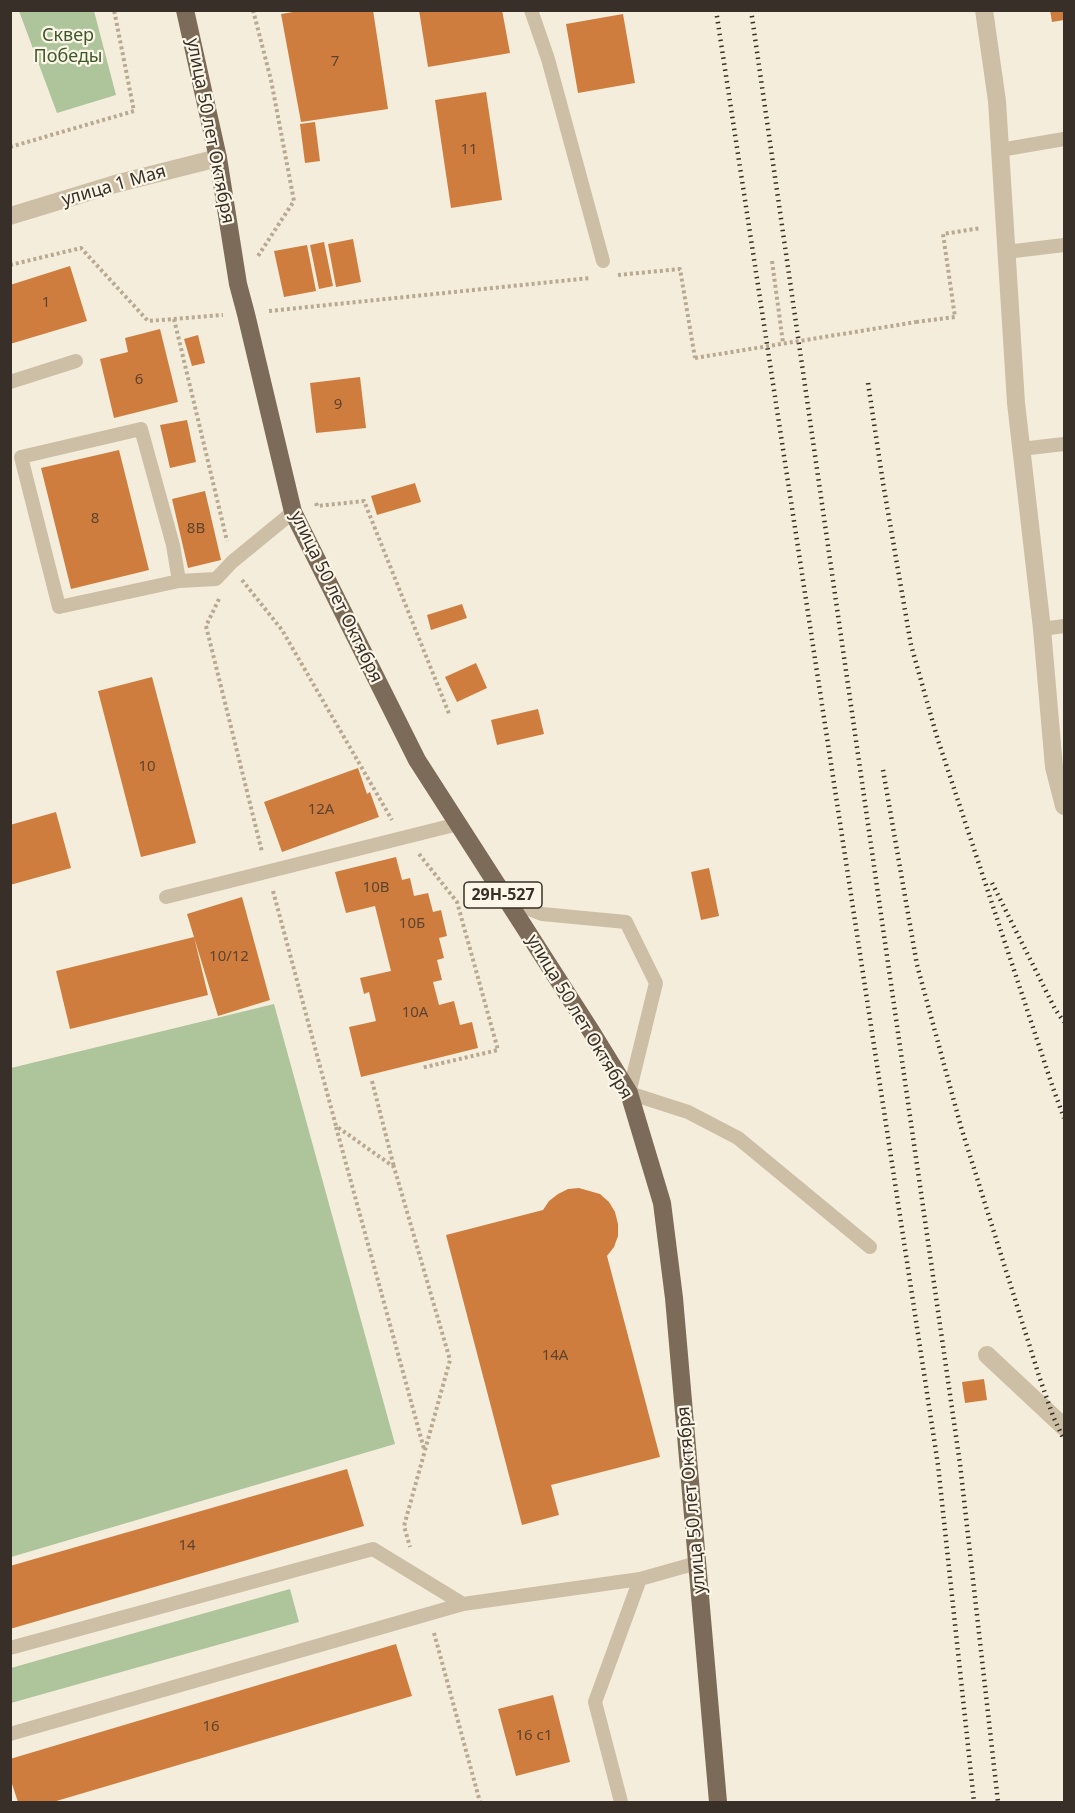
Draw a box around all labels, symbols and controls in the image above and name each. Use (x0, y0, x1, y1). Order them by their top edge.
park label: Сквер Победы (34, 25, 102, 68)
street label: улица 50 лет Октября (181, 37, 239, 225)
house number: 7 (331, 53, 339, 71)
house number: 11 (460, 141, 478, 159)
street label: улица 1 Мая (59, 161, 169, 211)
house number: 1 (42, 294, 50, 312)
house number: 6 (135, 371, 143, 389)
house number: 9 (334, 396, 342, 414)
street label: улица 50 лет Октября (285, 508, 387, 686)
house number: 8 (91, 510, 99, 528)
house number: 8В (187, 520, 205, 538)
house number: 10 (138, 758, 156, 776)
house number: 12А (308, 801, 334, 819)
house number: 10В (363, 879, 389, 897)
road number: 29Н-527 (464, 882, 542, 908)
house number: 10Б (399, 915, 425, 933)
street label: улица 50 лет Октября (521, 931, 637, 1103)
house number: 10/12 (209, 948, 249, 966)
house number: 10А (402, 1004, 428, 1022)
house number: 14А (542, 1347, 568, 1365)
street label: улица 50 лет Октября (673, 1405, 711, 1595)
house number: 14 (178, 1537, 196, 1555)
house number: 16 (202, 1718, 220, 1736)
house number: 16 с1 (515, 1727, 553, 1745)

